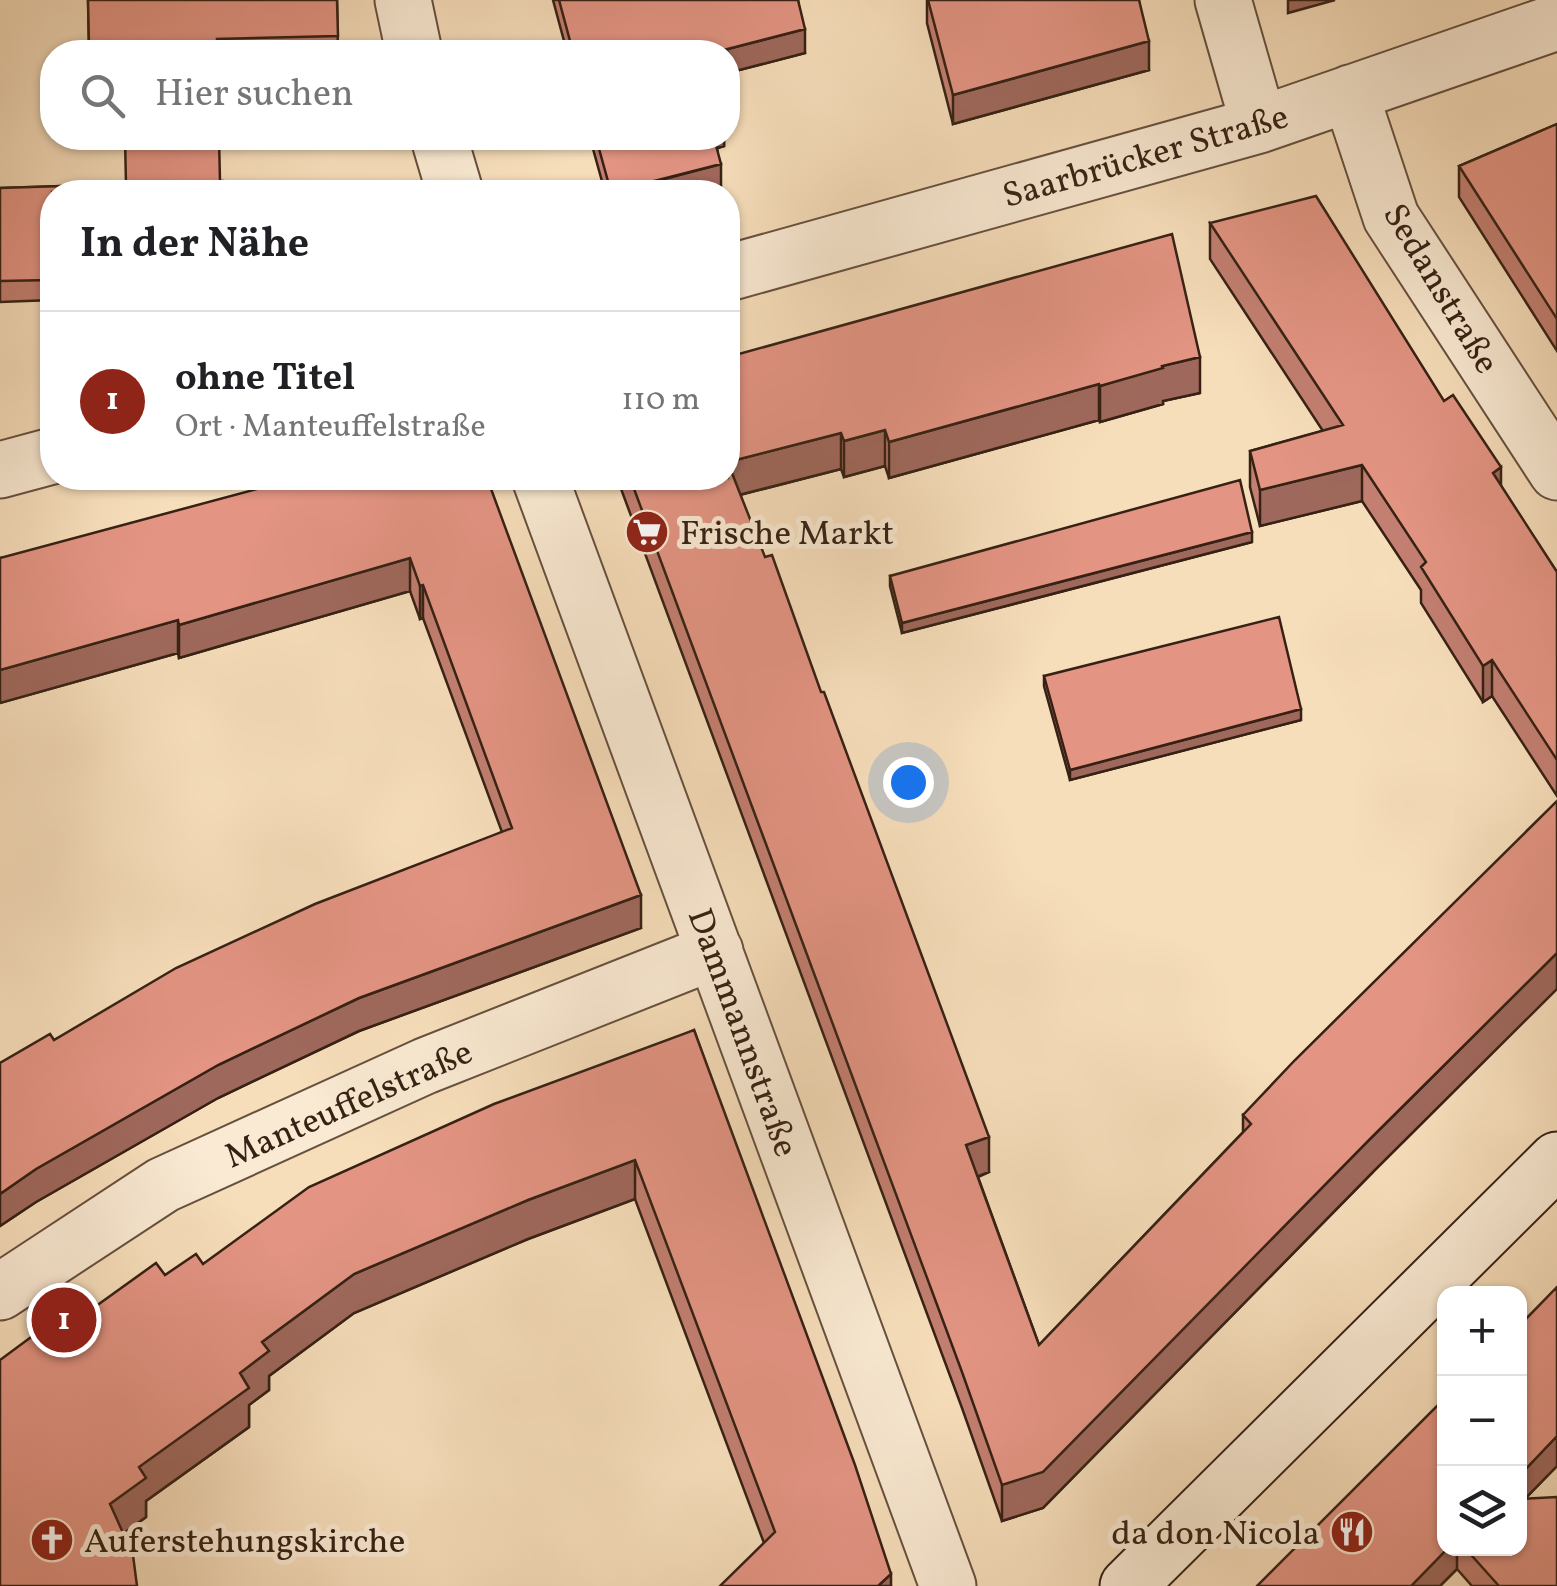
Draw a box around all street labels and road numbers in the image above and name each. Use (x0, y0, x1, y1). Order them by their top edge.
street label: Saarbrücker Straße (997, 94, 1294, 222)
street label: Sedanstraße (1370, 195, 1509, 384)
street label: Dammannstraße (674, 902, 808, 1164)
street label: Manteuffelstraße (218, 1030, 481, 1182)

